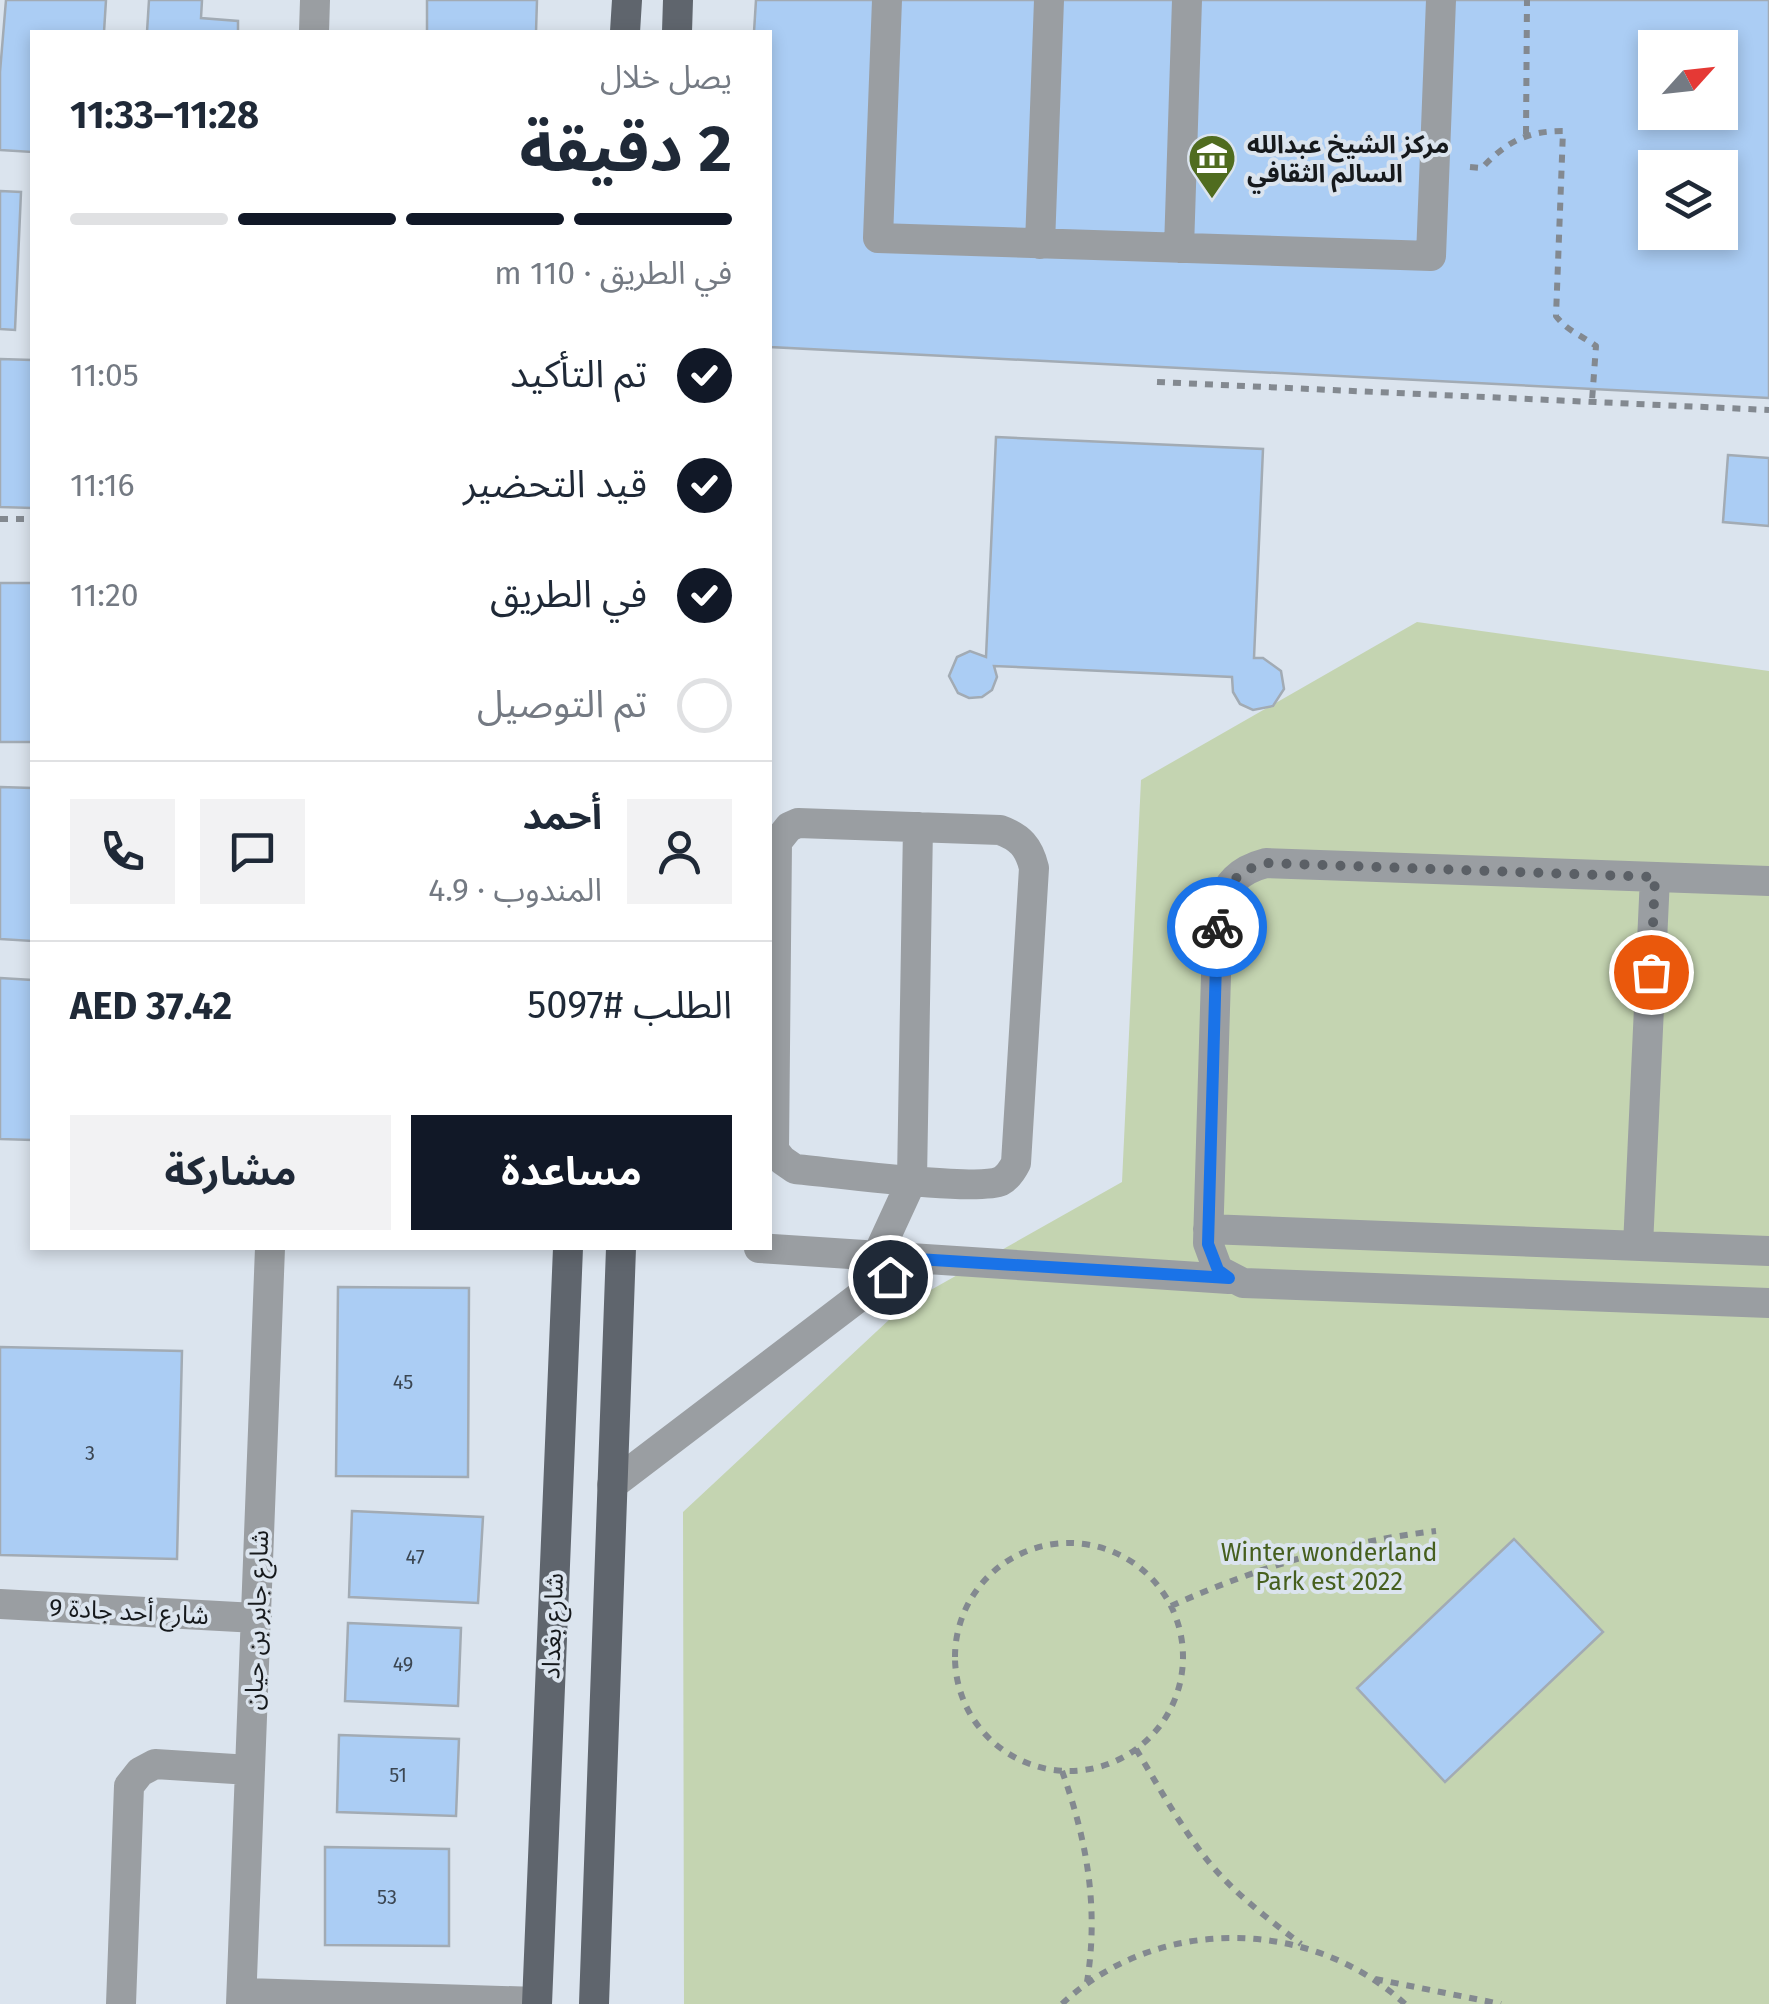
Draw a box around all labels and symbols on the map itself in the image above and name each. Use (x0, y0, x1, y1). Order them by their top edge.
north arrow (1638, 30, 1738, 130)
place label: مركز الشيخ عبدالله السالم الثقافي (1247, 130, 1449, 194)
museum icon: مركز الشيخ عبدالله السالم الثقافي (1186, 132, 1238, 200)
courier (1167, 877, 1267, 977)
pin (1609, 930, 1694, 1015)
pin (848, 1235, 933, 1320)
house number: 45 (393, 1370, 413, 1394)
house number: 3 (85, 1441, 95, 1465)
street label: شارع جابر بن حيان (239, 1529, 278, 1711)
park label: Winter wonderland Park est 2022 (1221, 1538, 1437, 1597)
house number: 47 (405, 1545, 425, 1569)
street label: شارع بغداد (536, 1572, 573, 1680)
street label: شارع أحد جادة 9 (48, 1592, 210, 1634)
house number: 49 (393, 1652, 413, 1676)
house number: 51 (389, 1763, 407, 1787)
house number: 53 (377, 1885, 397, 1909)

